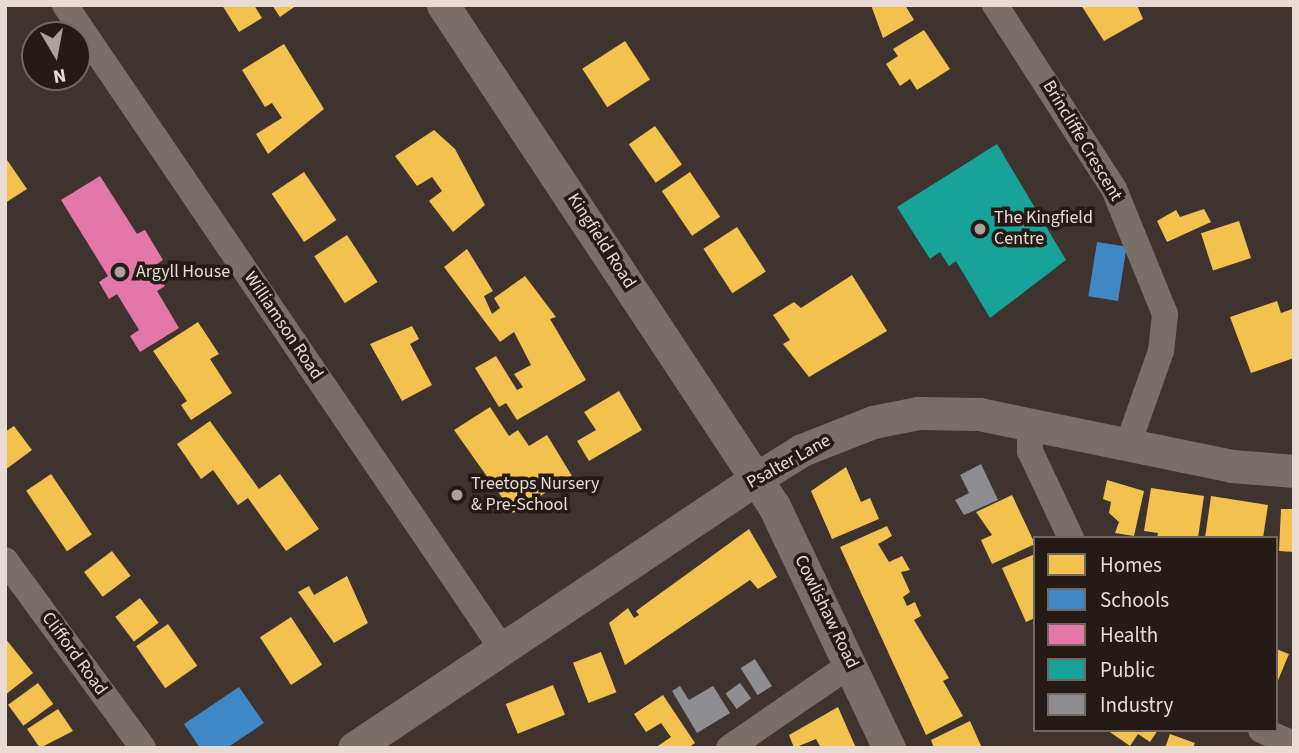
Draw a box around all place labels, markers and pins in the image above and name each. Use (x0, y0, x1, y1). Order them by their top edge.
place label: The Kingfield Centre (994, 208, 1093, 250)
marker: The Kingfield Centre (972, 221, 988, 237)
place label: Argyll House (136, 261, 230, 283)
marker: Argyll House (110, 262, 130, 282)
place label: Treetops Nursery & Pre-School (471, 474, 599, 516)
marker: Treetops Nursery & Pre-School (449, 487, 465, 503)

